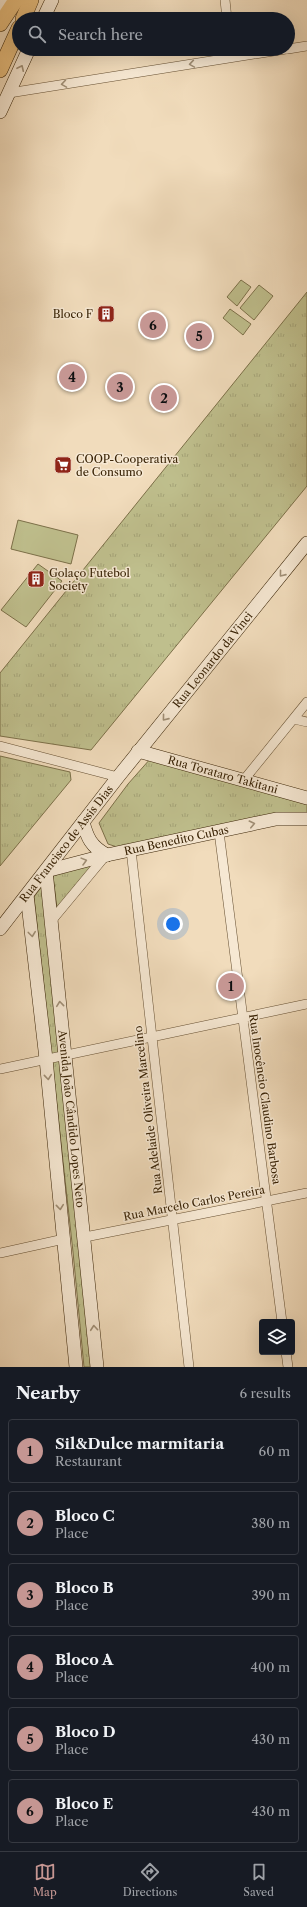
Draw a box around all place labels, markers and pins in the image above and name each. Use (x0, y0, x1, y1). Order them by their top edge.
building icon: Bloco F (96, 304, 116, 324)
place label: Bloco F (53, 307, 93, 321)
pin: 6 (140, 310, 166, 340)
pin: 5 (186, 321, 212, 351)
pin: 4 (59, 362, 85, 392)
pin: 3 (107, 372, 133, 402)
pin: 2 (151, 383, 177, 413)
place label: COOP-Cooperativa de Consumo (76, 452, 178, 479)
supermarket icon: COOP-Cooperativa de Consumo (53, 455, 73, 475)
place label: Golaço Futebol Society (49, 566, 131, 593)
building icon: Golaço Futebol Society (26, 569, 46, 589)
pin: 1 (218, 971, 244, 1001)

